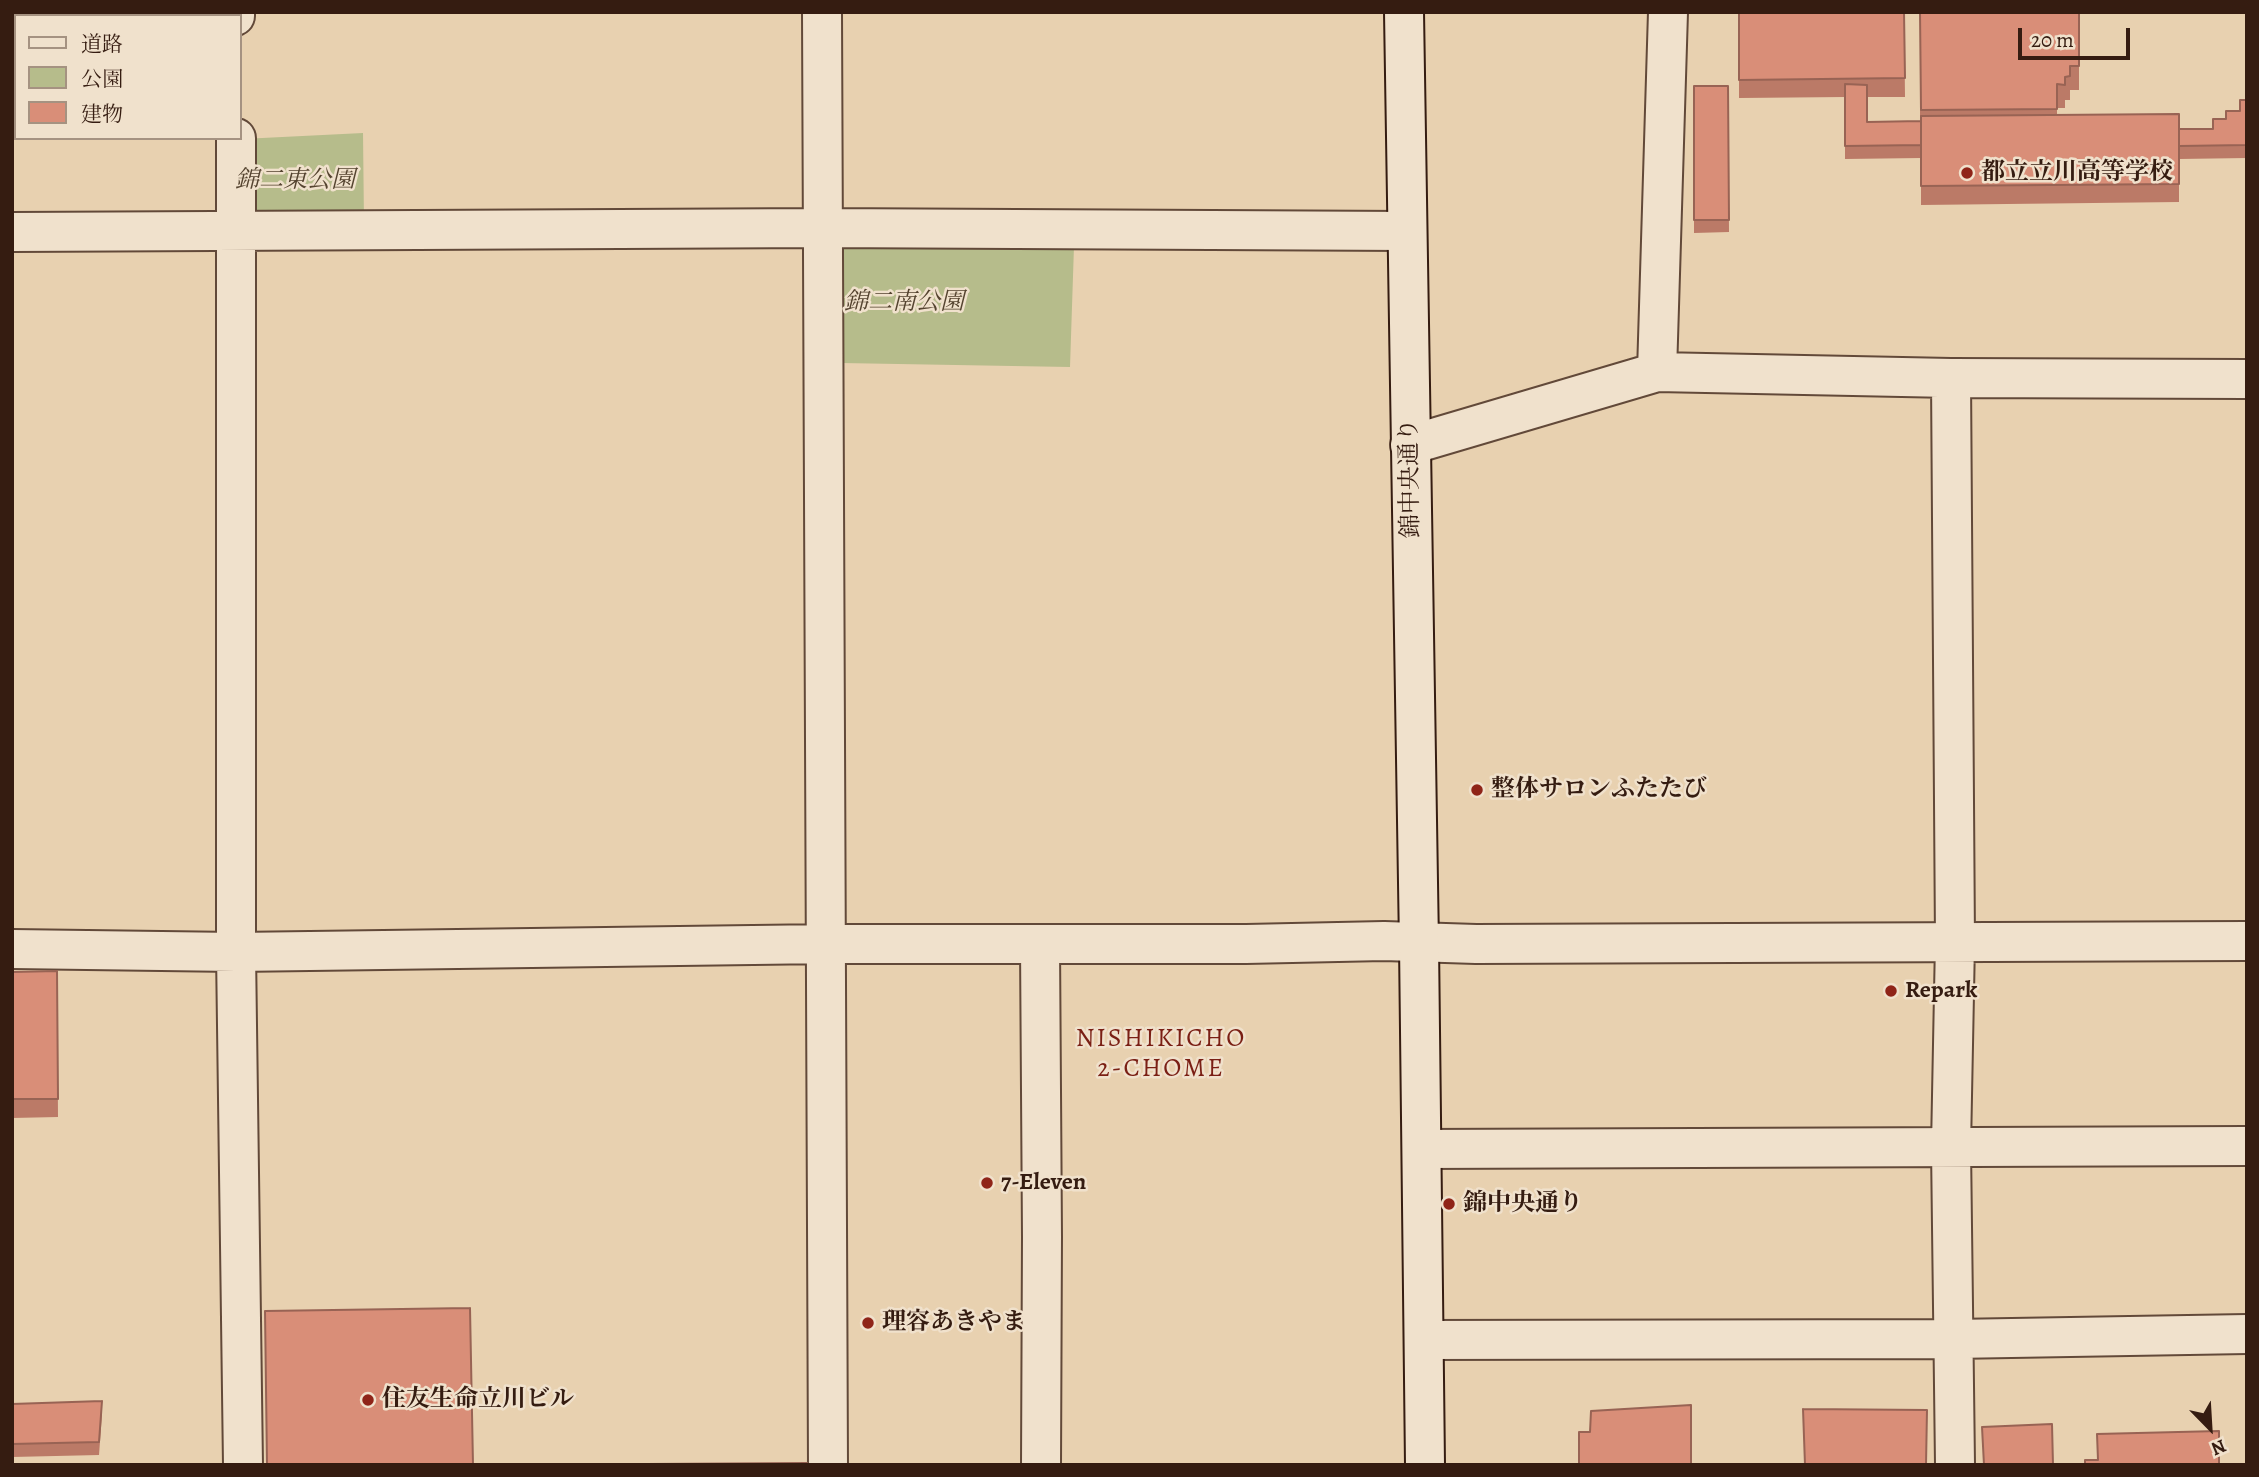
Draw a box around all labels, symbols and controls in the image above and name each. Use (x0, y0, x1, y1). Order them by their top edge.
legend (14, 14, 242, 140)
scale bar (2021, 14, 2133, 58)
text: 20 m (2031, 26, 2074, 54)
text: 道路 (81, 30, 123, 58)
text: 公園 (81, 65, 123, 93)
text: 建物 (81, 100, 123, 128)
place label: 都立立川高等学校 (1981, 159, 2173, 187)
marker: 都立立川高等学校 (1959, 165, 1975, 181)
park label: 錦二東公園 (235, 167, 355, 195)
park label: 錦二南公園 (844, 289, 964, 317)
street label: 錦中央通り (1396, 418, 1426, 538)
place label: 整体サロンふたたび (1491, 776, 1707, 804)
marker: 整体サロンふたたび (1469, 782, 1485, 798)
place label: Repark (1905, 977, 1977, 1005)
marker: Repark (1883, 983, 1899, 999)
district label: NISHIKICHO 2-CHOME (1077, 1024, 1245, 1086)
place label: 7-Eleven (1001, 1169, 1086, 1197)
marker: 7-Eleven (979, 1175, 995, 1191)
place label: 錦中央通り (1463, 1190, 1583, 1218)
marker: 錦中央通り (1441, 1196, 1457, 1212)
place label: 理容あきやま (882, 1309, 1026, 1337)
marker: 理容あきやま (860, 1315, 876, 1331)
place label: 住友生命立川ビル (382, 1386, 574, 1414)
marker: 住友生命立川ビル (360, 1392, 376, 1408)
north arrow (2175, 1393, 2245, 1463)
text: N (2207, 1432, 2230, 1462)

